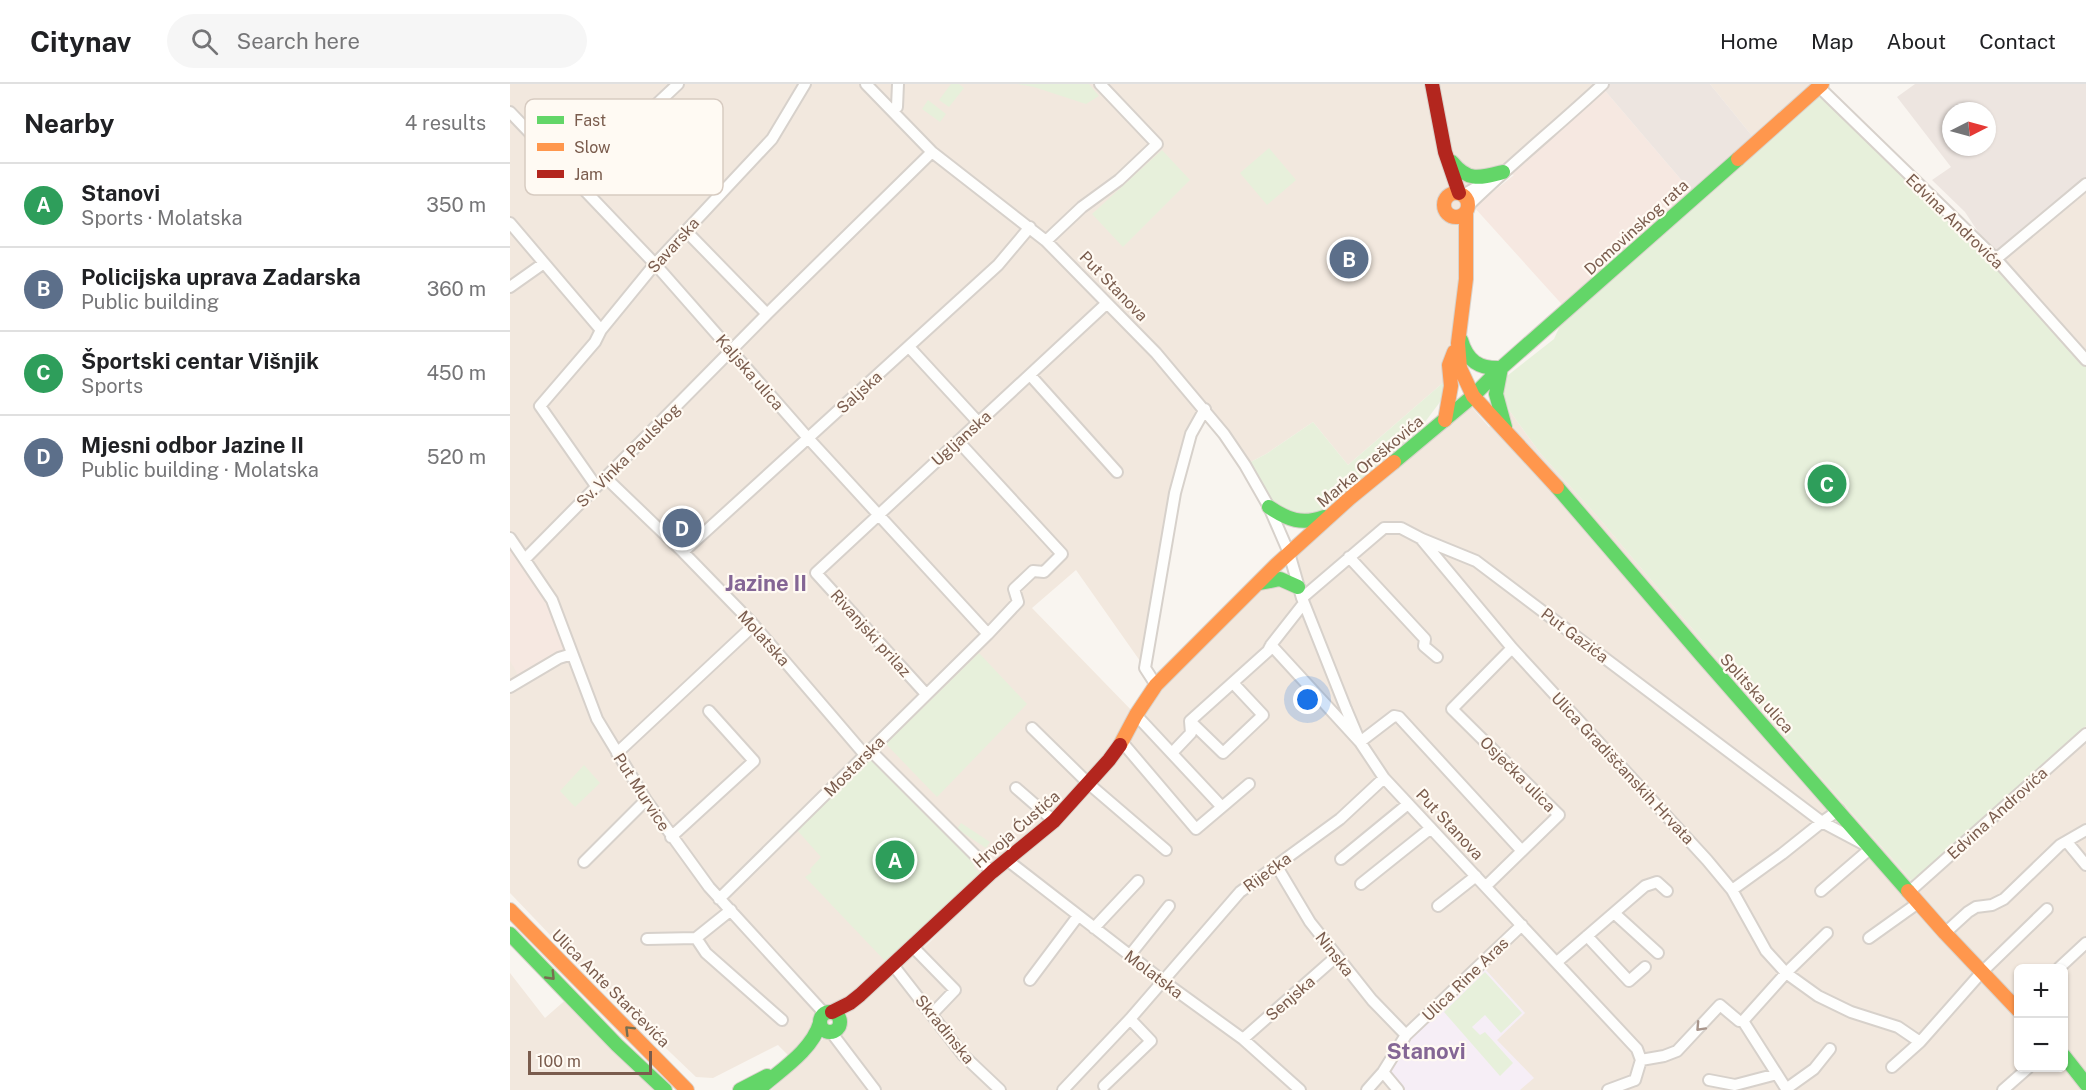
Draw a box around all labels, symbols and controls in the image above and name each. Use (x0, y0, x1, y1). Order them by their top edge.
search box (167, 14, 587, 68)
text: Citynav (30, 25, 131, 58)
icon: search (188, 25, 221, 58)
text: Search here (236, 28, 360, 54)
text: Home (1720, 29, 1778, 54)
text: Map (1811, 29, 1854, 54)
text: About (1887, 29, 1946, 54)
text: Contact (1979, 29, 2056, 54)
legend (525, 99, 723, 195)
north arrow (1942, 102, 1996, 156)
text: Nearby (24, 108, 114, 139)
text: 4 results (405, 111, 486, 135)
text: Fast (574, 111, 606, 130)
text: Slow (574, 138, 611, 157)
text: Jam (574, 165, 603, 184)
street label: Edvina Androvića (1902, 170, 2007, 273)
street label: Domovinskog rata (1580, 176, 1692, 279)
text: Stanovi (81, 180, 160, 206)
text: A (36, 193, 51, 217)
text: 350 m (426, 193, 486, 217)
text: Sports · Molatska (81, 206, 242, 230)
street label: Savarska (644, 214, 703, 277)
pin: B (1330, 236, 1368, 282)
street label: Put Stanova (1076, 247, 1152, 325)
text: Policijska uprava Zadarska (81, 264, 361, 290)
text: B (37, 277, 50, 301)
text: 360 m (427, 277, 486, 301)
text: Public building (81, 290, 219, 314)
street label: Kaljska ulica (712, 331, 788, 414)
text: Športski centar Višnjik (81, 348, 319, 374)
text: C (36, 361, 51, 385)
text: 450 m (426, 361, 486, 385)
street label: Saljska (833, 367, 886, 418)
text: Sports (81, 374, 143, 398)
street label: Sv. Vinka Paulskog (572, 399, 684, 511)
street label: Ugljanska (928, 407, 995, 470)
street label: Marka Oreškovića (1313, 412, 1427, 511)
text: Mjesni odbor Jazine II (81, 432, 304, 458)
text: D (36, 445, 51, 469)
text: 520 m (427, 445, 486, 469)
text: Public building · Molatska (81, 458, 319, 482)
pin: C (1808, 462, 1846, 506)
pin: D (662, 506, 702, 550)
district label: Jazine II (725, 570, 807, 596)
street label: Rivanjski prilaz (826, 586, 915, 681)
street label: Put Gazića (1537, 604, 1612, 667)
street label: Molatska (734, 607, 794, 670)
street label: Splitska ulica (1716, 650, 1797, 737)
your location (1293, 685, 1322, 714)
street label: Ulica Gradiščanskih Hrvata (1547, 689, 1698, 848)
street label: Mostarska (820, 732, 889, 801)
street label: Osječka ulica (1476, 733, 1559, 816)
street label: Put Murvice (609, 750, 674, 835)
street label: Edvina Androvića (1943, 763, 2051, 863)
street label: Put Stanova (1412, 785, 1487, 864)
street label: Hrvoja Ćustića (969, 786, 1063, 872)
pin: A (876, 838, 914, 882)
street label: Riječka (1240, 849, 1295, 896)
street label: Ulica Ante Starčevića (548, 925, 674, 1051)
street label: Ninska (1311, 928, 1358, 980)
street label: Ulica Rine Aras (1418, 934, 1512, 1025)
street label: Molatska (1121, 946, 1187, 1003)
map controls (2014, 964, 2068, 1072)
button: + (2014, 964, 2068, 1018)
one-way arrow (543, 968, 554, 979)
street label: Senjska (1262, 972, 1319, 1025)
street label: Skradinska (911, 991, 978, 1068)
button: − (2014, 1018, 2068, 1072)
one-way arrow (1697, 1019, 1708, 1030)
one-way arrow (626, 1027, 637, 1038)
district label: Stanovi (1386, 1038, 1466, 1064)
scale bar (528, 1048, 652, 1076)
text: 100 m (537, 1052, 581, 1071)

